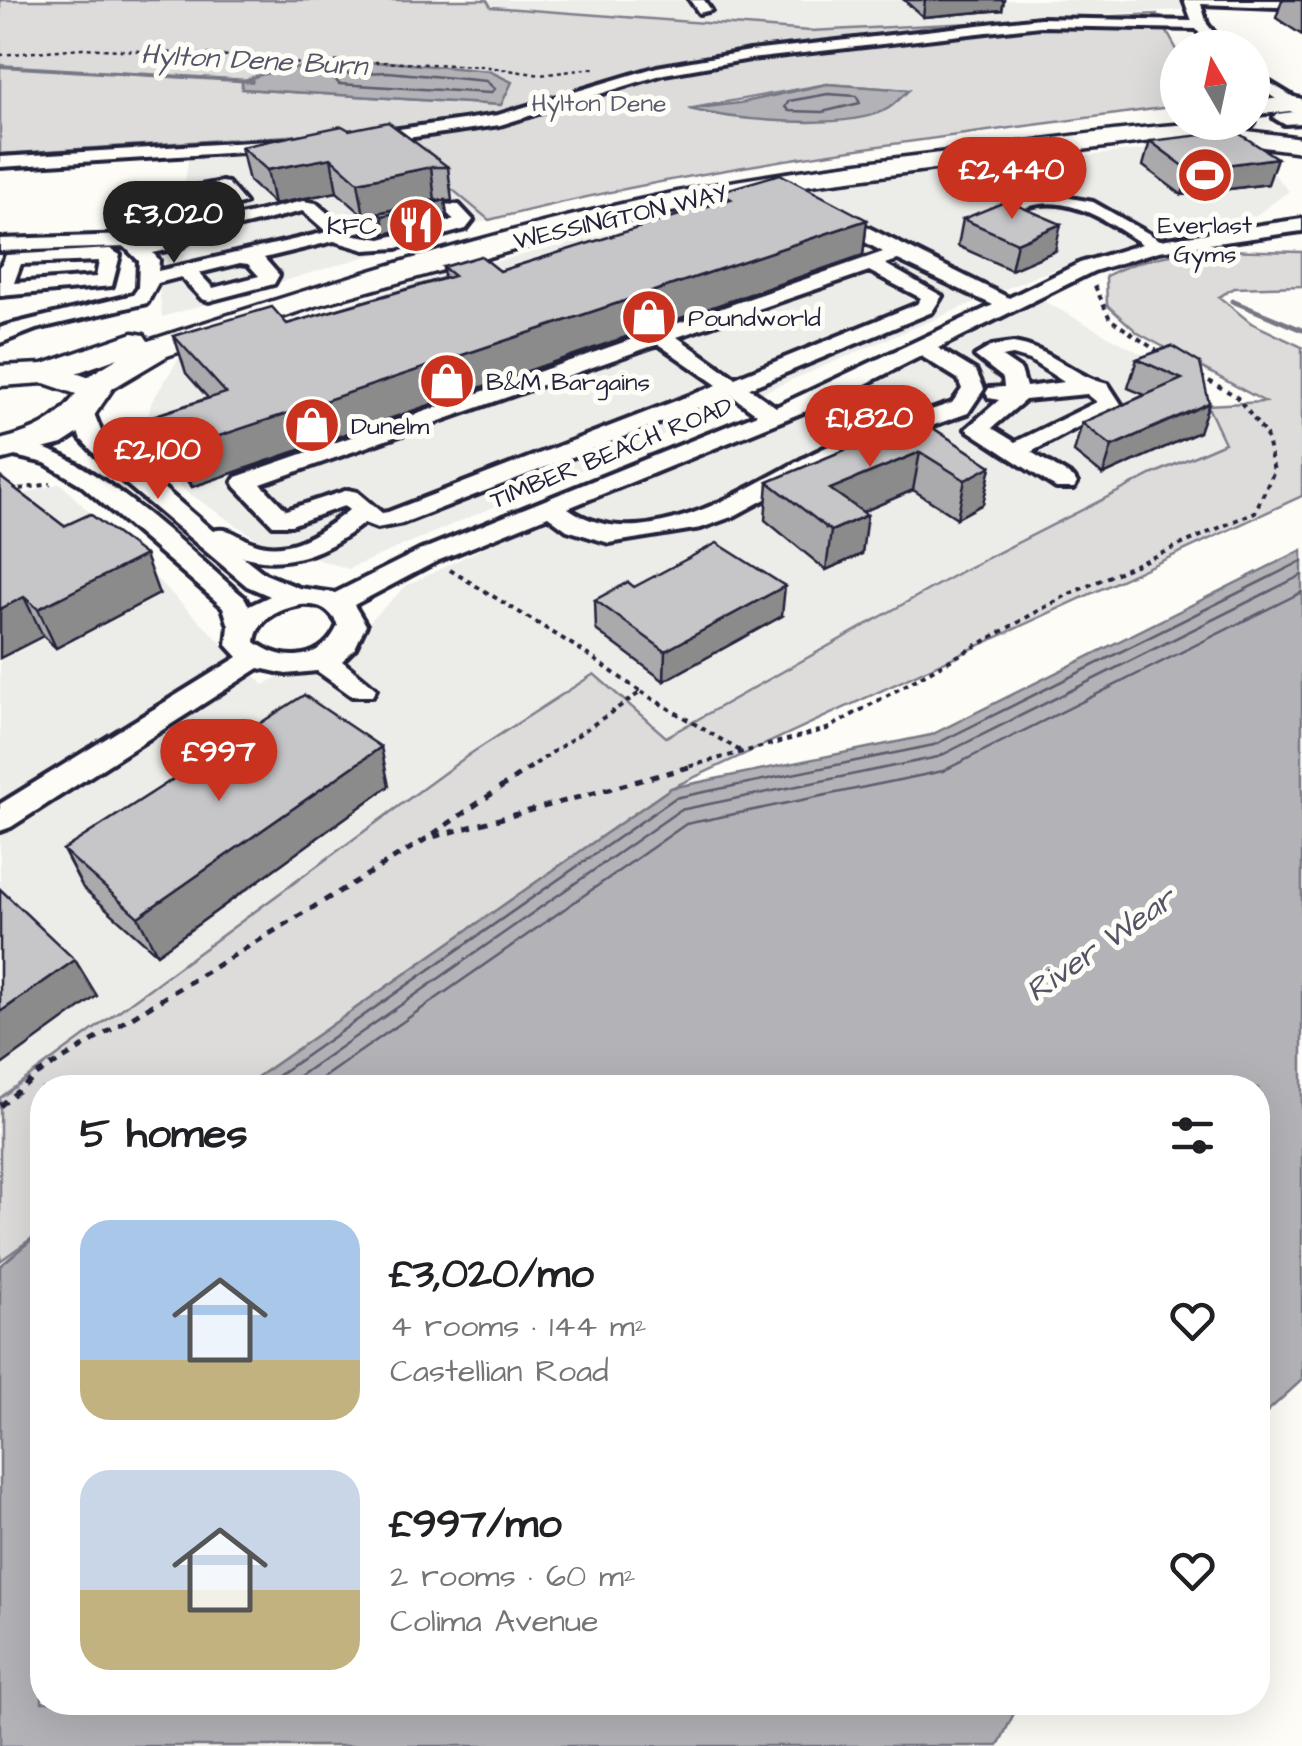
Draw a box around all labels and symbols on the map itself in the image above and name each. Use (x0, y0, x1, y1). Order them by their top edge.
north arrow (1160, 30, 1270, 140)
water label: Hylton Dene Burn (140, 35, 370, 87)
park label: Hylton Dene (531, 86, 667, 122)
pin: £2,440 (931, 137, 1093, 222)
sports icon: Everlast Gyms (1175, 145, 1235, 205)
street label: WESSINGTON WAY (510, 176, 731, 259)
pin: £3,020 (93, 181, 255, 266)
restaurant icon: KFC (386, 195, 446, 255)
place label: Everlast Gyms (1158, 208, 1252, 273)
place label: KFC (327, 209, 377, 244)
shop icon: Poundworld (619, 287, 679, 347)
place label: Poundworld (688, 301, 821, 336)
shop icon: B&M Bargains (417, 351, 477, 411)
place label: B&M Bargains (486, 365, 650, 401)
pin: £1,820 (789, 385, 951, 470)
street label: TIMBER BEACH ROAD (485, 389, 738, 518)
shop icon: Dunelm (282, 395, 342, 455)
place label: Dunelm (351, 409, 430, 444)
pin: £2,100 (77, 417, 239, 502)
pin: £997 (160, 719, 278, 804)
water label: River Wear (1017, 875, 1188, 1013)

